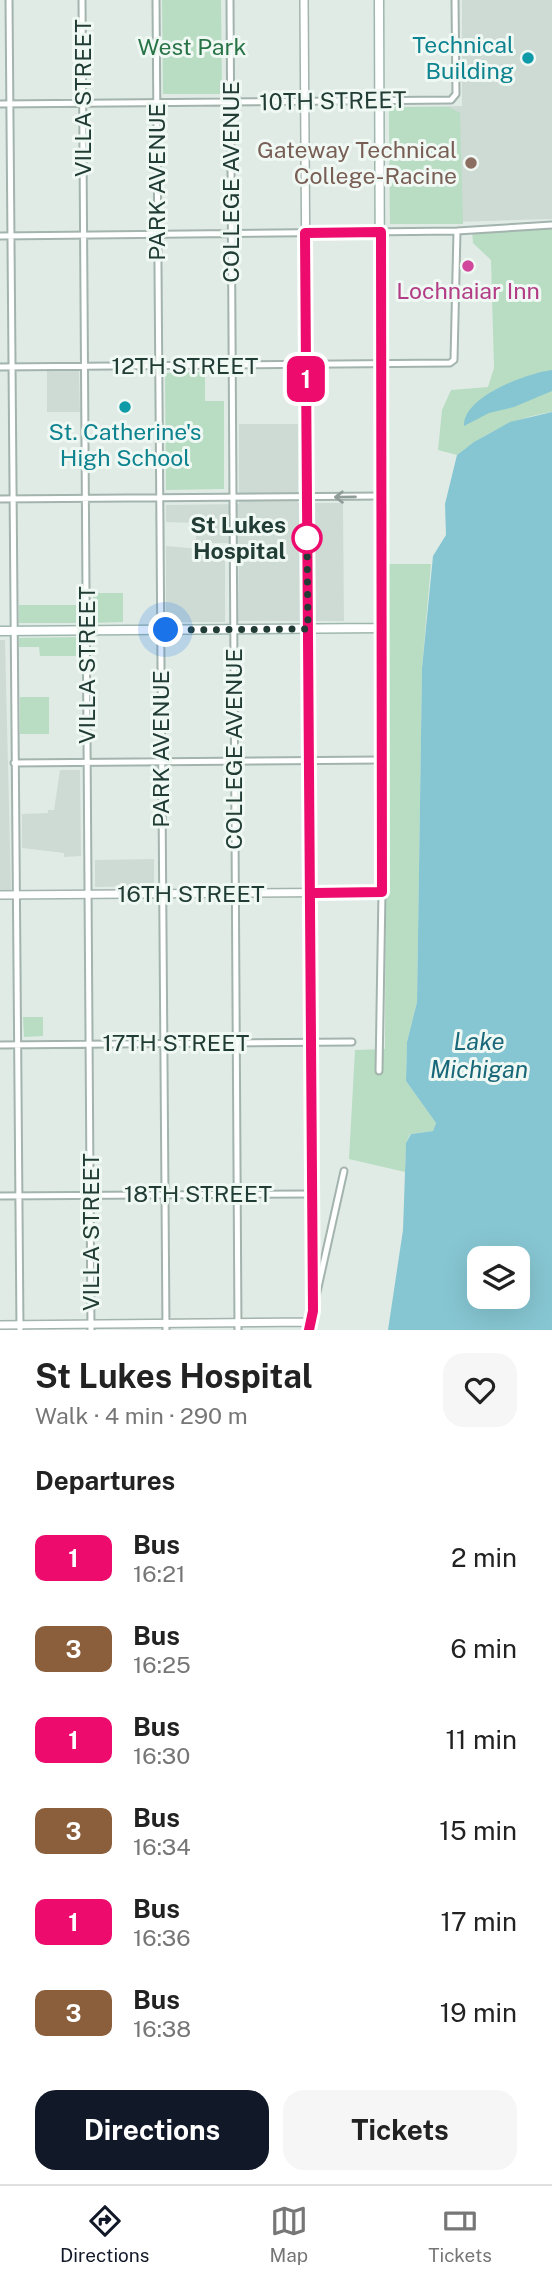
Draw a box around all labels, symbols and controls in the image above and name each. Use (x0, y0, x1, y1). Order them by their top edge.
street label: VILLA STREET (69, 19, 96, 177)
place label: Technical Building (412, 31, 514, 84)
park label: West Park (138, 33, 246, 60)
marker: Technical Building (520, 50, 536, 66)
street label: COLLEGE AVENUE (217, 81, 244, 283)
street label: 10TH STREET (259, 86, 407, 115)
street label: PARK AVENUE (143, 103, 170, 261)
place label: Gateway Technical College-Racine (257, 136, 457, 189)
marker: Gateway Technical College-Racine (463, 155, 479, 171)
marker: Lochnaiar Inn (460, 258, 476, 274)
place label: Lochnaiar Inn (396, 277, 540, 304)
street label: 12TH STREET (112, 352, 259, 379)
line badge: 1 (283, 356, 329, 402)
text: 1 (301, 365, 311, 393)
marker: St. Catherine's High School (117, 399, 133, 415)
place label: St. Catherine's High School (49, 418, 201, 471)
one-way arrow (334, 490, 357, 504)
place label: St Lukes Hospital (190, 511, 286, 564)
marker: St Lukes Hospital (292, 523, 322, 553)
street label: VILLA STREET (73, 586, 100, 744)
your location (148, 612, 183, 647)
street label: COLLEGE AVENUE (220, 648, 247, 850)
street label: PARK AVENUE (147, 670, 174, 828)
street label: 16TH STREET (117, 880, 265, 907)
water label: Lake Michigan (430, 1027, 528, 1083)
street label: 17TH STREET (102, 1029, 250, 1056)
street label: VILLA STREET (77, 1153, 104, 1311)
street label: 18TH STREET (124, 1180, 272, 1207)
map controls (467, 1246, 530, 1309)
button: layers (467, 1246, 530, 1309)
button: heart (443, 1353, 517, 1427)
text: St Lukes Hospital (35, 1357, 313, 1395)
text: Walk · 4 min · 290 m (35, 1402, 248, 1429)
text: Departures (35, 1465, 175, 1496)
text: Bus (133, 1529, 180, 1560)
text: 2 min (451, 1542, 517, 1573)
text: 1 (68, 1544, 79, 1572)
text: 16:21 (133, 1560, 185, 1587)
text: Bus (133, 1620, 180, 1651)
text: 6 min (450, 1633, 517, 1664)
text: 3 (66, 1635, 81, 1663)
text: 16:25 (133, 1651, 191, 1678)
text: Bus (133, 1711, 180, 1742)
text: 11 min (445, 1724, 517, 1755)
text: 1 (68, 1726, 79, 1754)
text: 16:30 (133, 1742, 190, 1769)
text: Bus (133, 1802, 180, 1833)
text: 15 min (439, 1815, 517, 1846)
text: 3 (66, 1817, 81, 1845)
text: 16:34 (133, 1833, 191, 1860)
text: Bus (133, 1893, 180, 1924)
text: 17 min (440, 1906, 517, 1937)
text: 1 (68, 1908, 79, 1936)
text: 16:36 (133, 1924, 191, 1951)
text: Bus (133, 1984, 180, 2015)
text: 19 min (440, 1997, 517, 2028)
text: 3 (66, 1999, 81, 2027)
text: 16:38 (133, 2015, 191, 2042)
button: Directions (35, 2090, 269, 2170)
button: Tickets (283, 2090, 517, 2170)
tab: Directions (60, 2202, 149, 2266)
tab: Map (269, 2202, 308, 2266)
tab: Tickets (428, 2202, 492, 2266)

